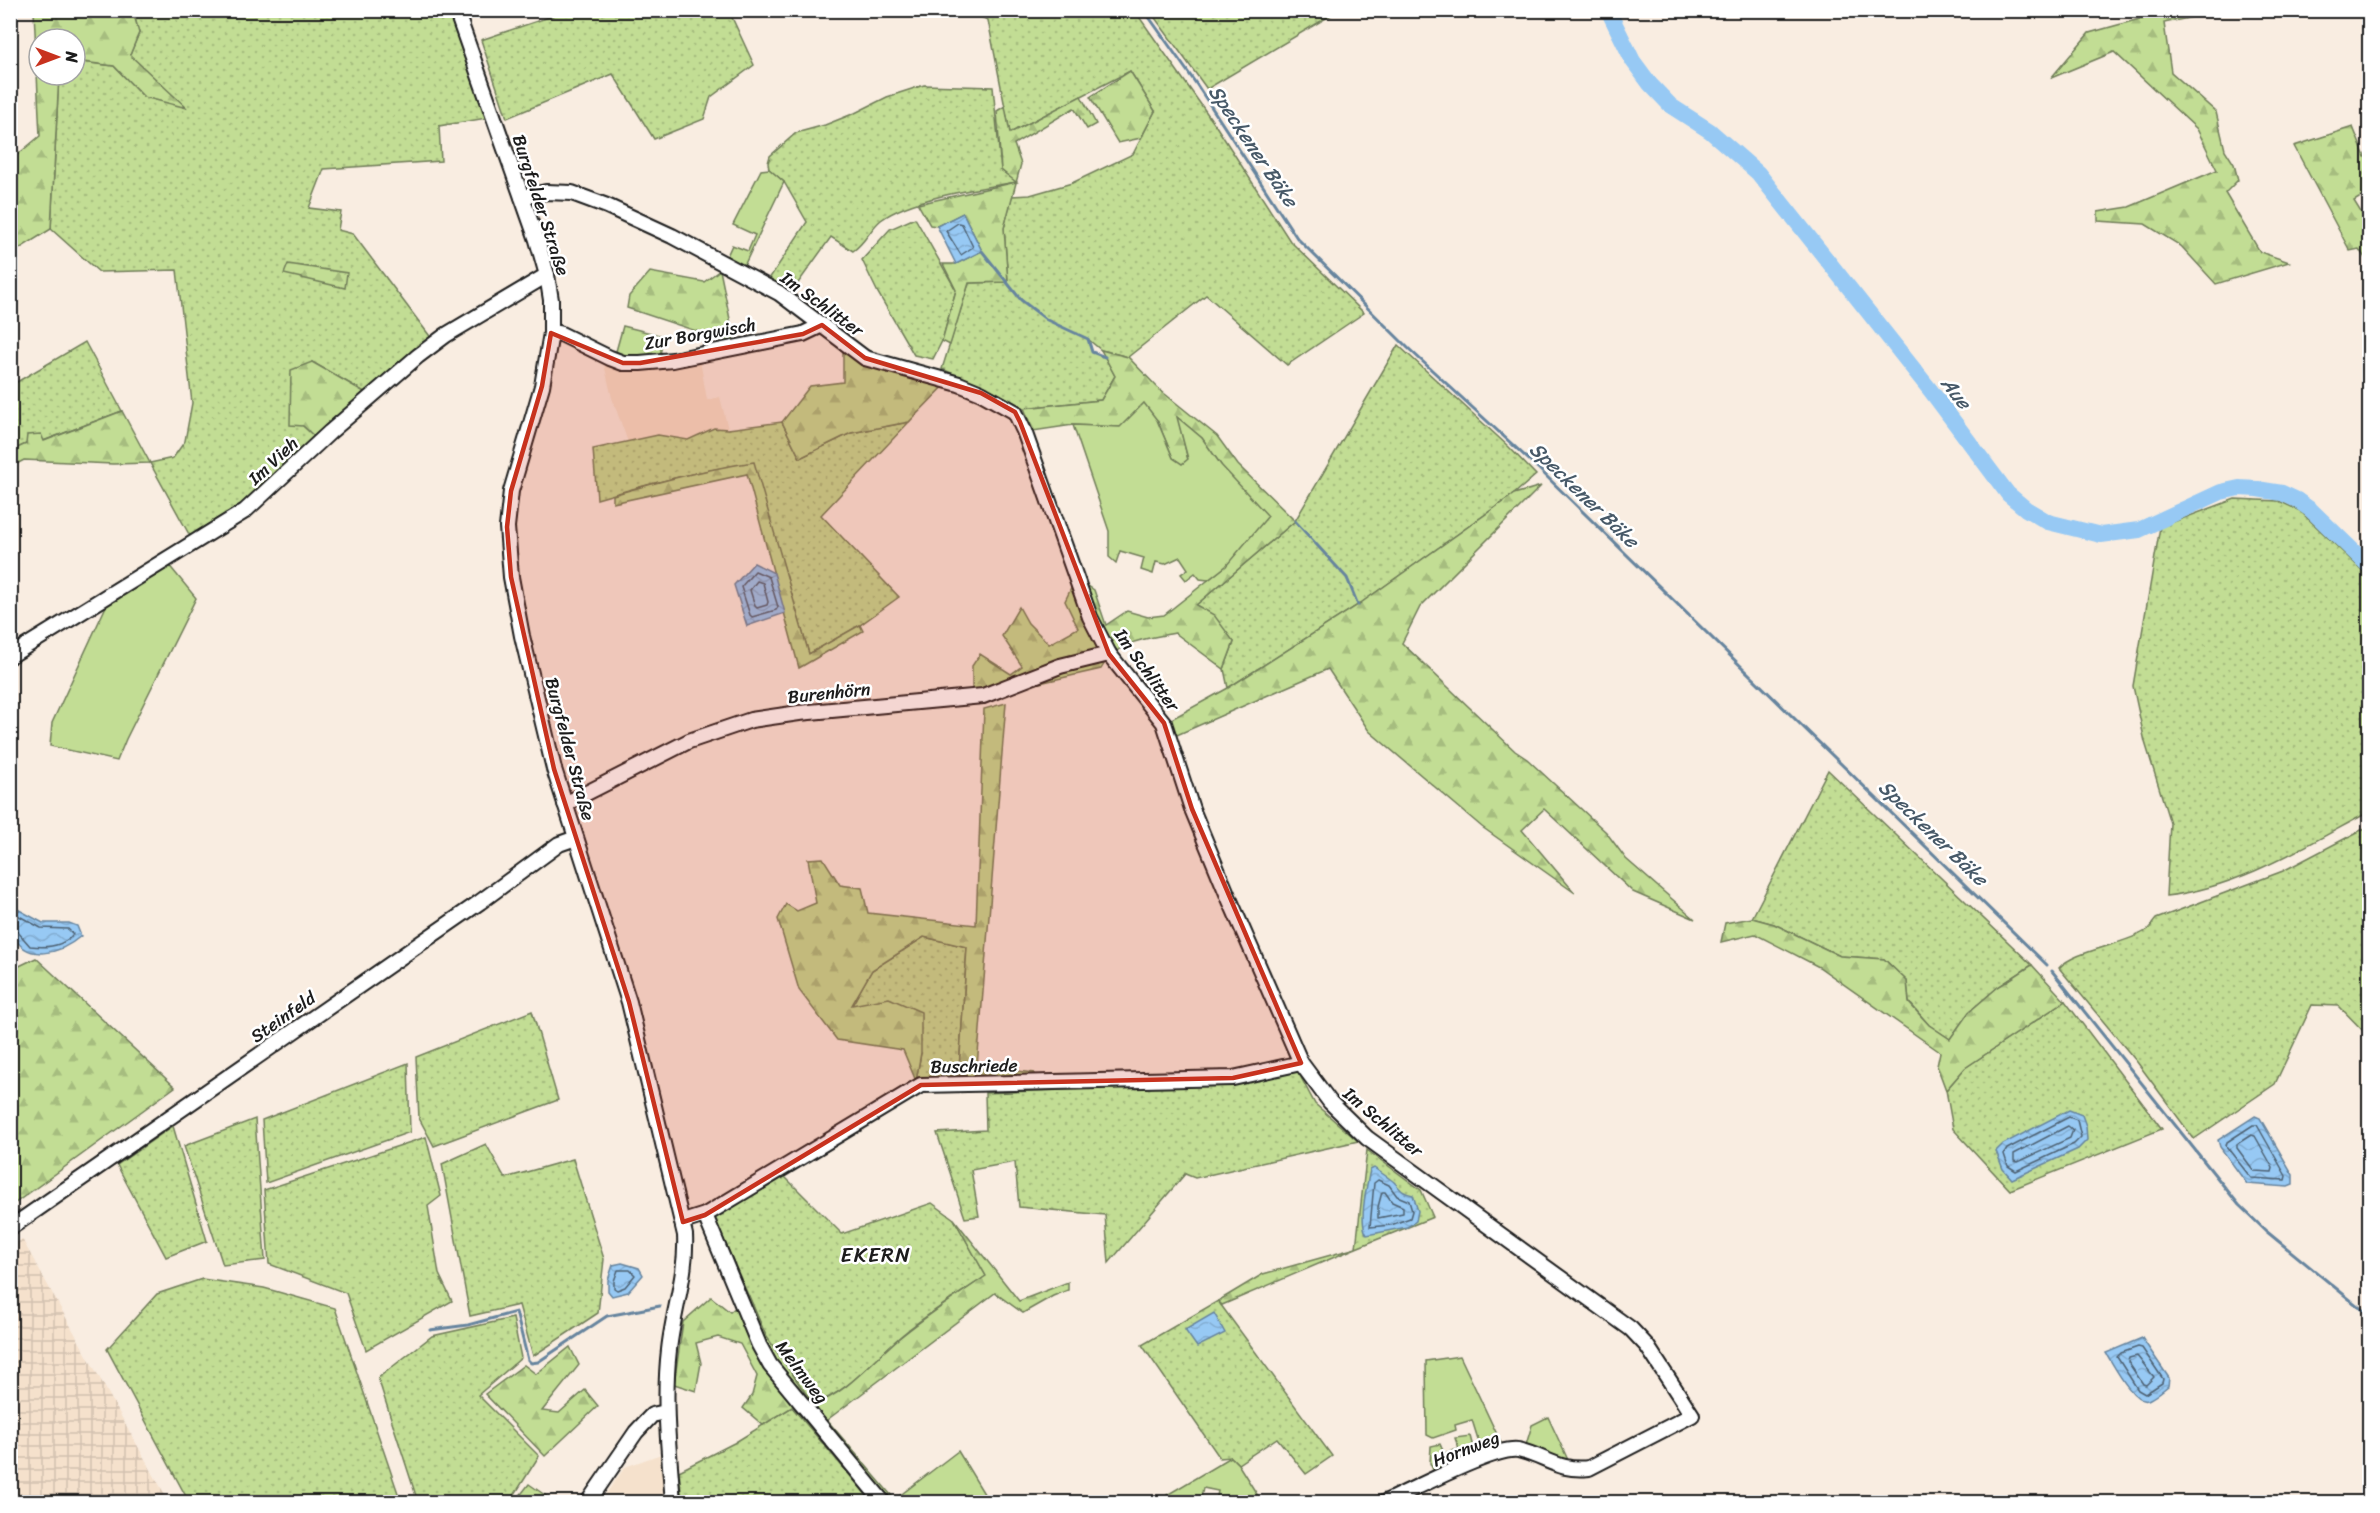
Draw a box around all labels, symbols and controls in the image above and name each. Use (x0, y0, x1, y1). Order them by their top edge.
north arrow (27, 27, 87, 87)
text: N (57, 50, 86, 63)
water label: Speckener Bäke (1199, 77, 1308, 216)
street label: Burgfelder Straße (503, 130, 579, 280)
street label: Im Schlitter (773, 262, 872, 346)
street label: Zur Borgwisch (642, 308, 758, 360)
water label: Aue (1931, 368, 1981, 419)
street label: Im Vieh (239, 429, 306, 494)
water label: Speckener Bäke (1521, 433, 1648, 558)
street label: Im Schlitter (1105, 621, 1189, 720)
street label: Burenhörn (786, 673, 872, 713)
street label: Burgfelder Straße (536, 674, 604, 824)
water label: Speckener Bäke (1870, 771, 1997, 896)
street label: Steinfeld (243, 982, 324, 1051)
street label: Buschriede (930, 1049, 1018, 1083)
street label: Im Schlitter (1335, 1078, 1432, 1166)
district label: EKERN (841, 1236, 911, 1274)
street label: Melmweg (767, 1333, 837, 1411)
street label: Hornweg (1428, 1422, 1504, 1476)

